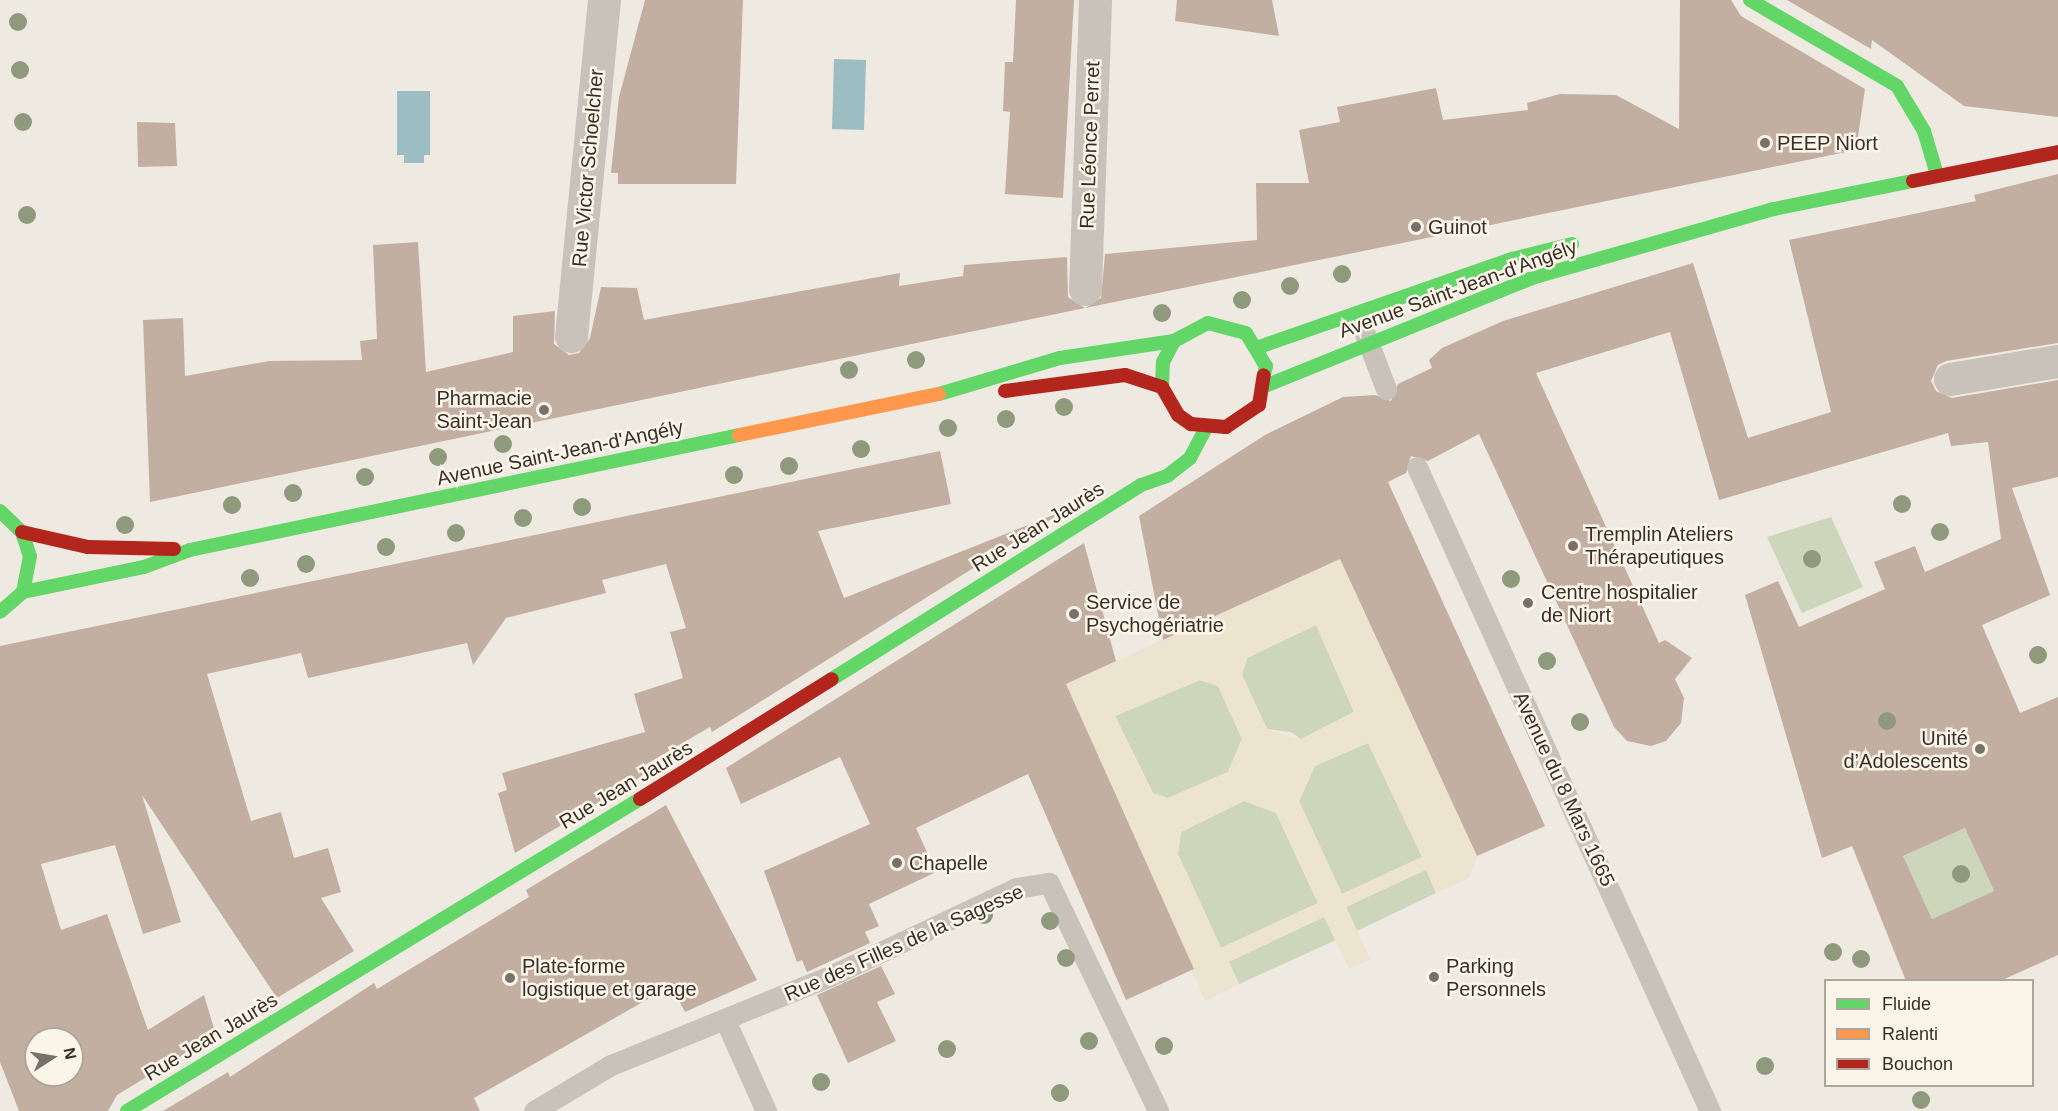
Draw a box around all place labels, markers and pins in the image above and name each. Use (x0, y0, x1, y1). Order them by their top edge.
place label: PEEP Niort (1777, 131, 1878, 155)
marker: PEEP Niort (1758, 136, 1772, 150)
place label: Guinot (1428, 215, 1487, 239)
marker: Guinot (1409, 220, 1423, 234)
place label: Pharmacie Saint-Jean (436, 386, 532, 433)
marker: Pharmacie Saint-Jean (537, 403, 551, 417)
place label: Tremplin Ateliers Thérapeutiques (1585, 522, 1734, 569)
marker: Tremplin Ateliers Thérapeutiques (1566, 539, 1580, 553)
place label: Centre hospitalier de Niort (1541, 580, 1698, 627)
place label: Service de Psychogériatrie (1086, 590, 1224, 637)
marker: Centre hospitalier de Niort (1519, 594, 1537, 612)
marker: Service de Psychogériatrie (1067, 607, 1081, 621)
place label: Unité d’Adolescents (1843, 726, 1968, 773)
marker: Unité d’Adolescents (1973, 742, 1987, 756)
place label: Chapelle (909, 851, 988, 875)
marker: Chapelle (890, 856, 904, 870)
place label: Plate-forme logistique et garage (522, 954, 697, 1001)
place label: Parking Personnels (1446, 954, 1546, 1001)
marker: Parking Personnels (1427, 970, 1441, 984)
marker: Plate-forme logistique et garage (503, 971, 517, 985)

